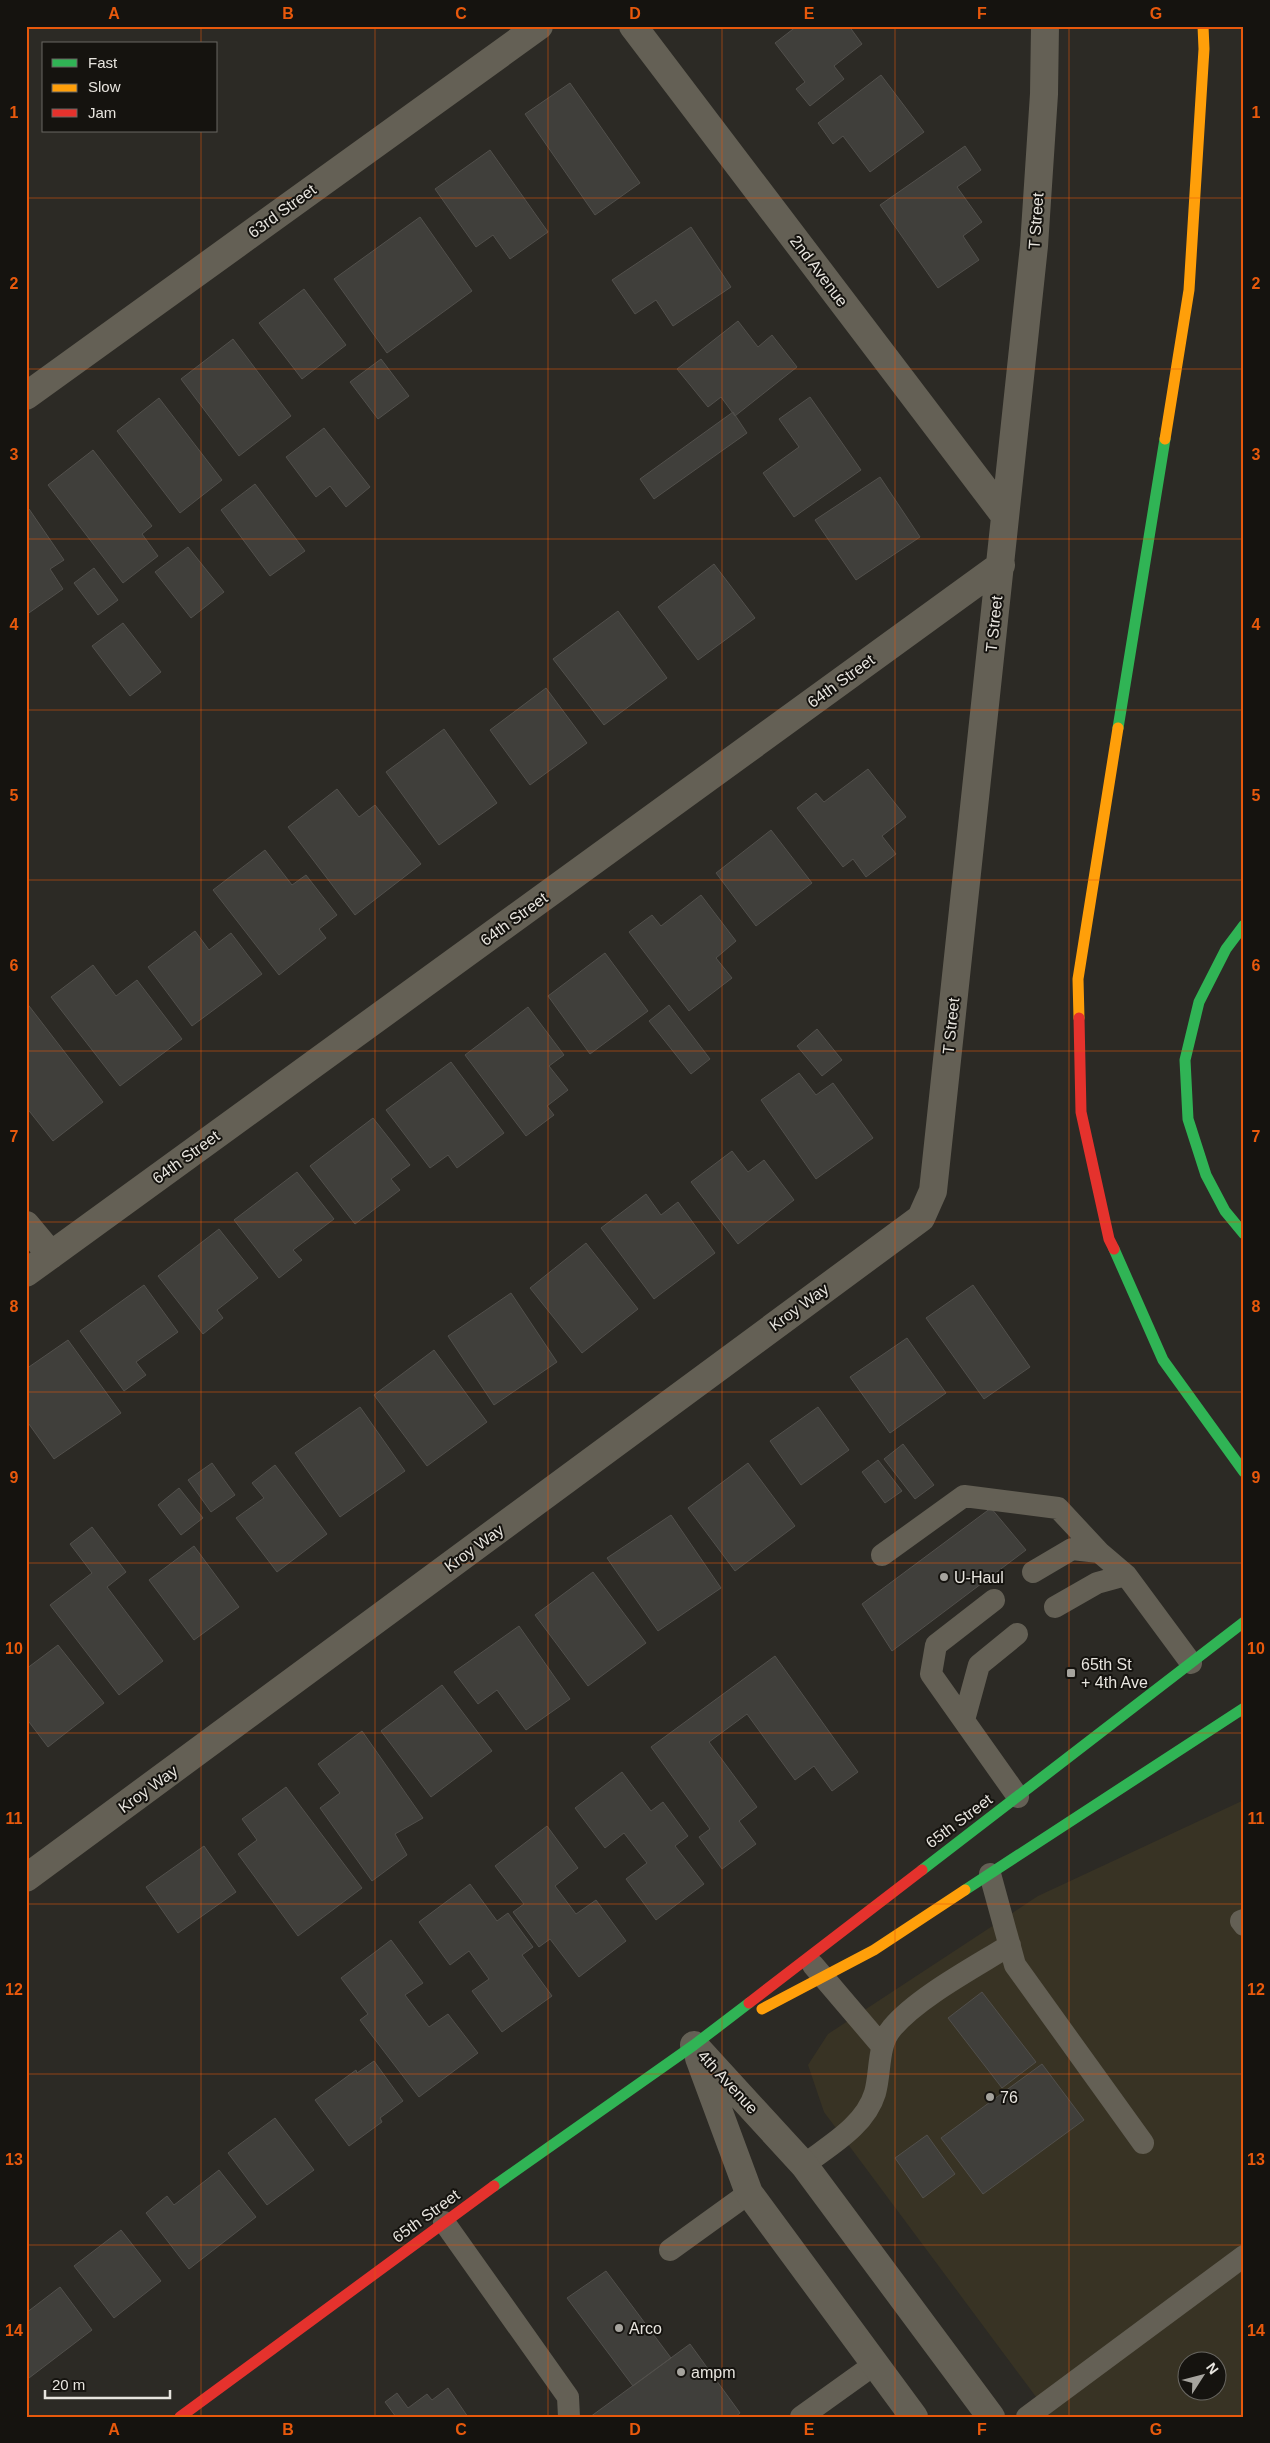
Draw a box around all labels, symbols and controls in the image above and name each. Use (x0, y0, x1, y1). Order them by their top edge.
text: A (108, 5, 120, 22)
text: B (282, 5, 294, 22)
text: C (455, 5, 467, 22)
text: D (629, 5, 641, 22)
text: E (804, 5, 815, 22)
text: F (977, 5, 987, 22)
text: G (1150, 5, 1162, 22)
legend (42, 42, 218, 132)
text: Fast (88, 54, 118, 71)
text: Slow (88, 78, 121, 95)
text: 1 (10, 104, 19, 121)
text: Jam (88, 104, 116, 121)
text: 1 (1252, 104, 1261, 121)
street label: 63rd Street (245, 181, 319, 241)
street label: T Street (1026, 192, 1046, 250)
street label: 2nd Avenue (787, 232, 851, 310)
text: 2 (10, 275, 19, 292)
text: 2 (1252, 275, 1261, 292)
text: 3 (10, 446, 19, 463)
text: 3 (1252, 446, 1261, 463)
street label: T Street (983, 594, 1005, 653)
text: 4 (10, 616, 19, 633)
text: 4 (1252, 616, 1261, 633)
street label: 64th Street (804, 651, 878, 711)
text: 5 (10, 787, 19, 804)
text: 5 (1252, 787, 1261, 804)
street label: 64th Street (477, 889, 551, 949)
text: 6 (10, 957, 19, 974)
text: 6 (1252, 957, 1261, 974)
street label: T Street (940, 996, 962, 1055)
street label: 64th Street (149, 1127, 223, 1187)
text: 7 (10, 1128, 19, 1145)
text: 7 (1252, 1128, 1261, 1145)
street label: Kroy Way (766, 1280, 832, 1334)
text: 8 (10, 1298, 19, 1315)
text: 8 (1252, 1298, 1261, 1315)
text: 9 (10, 1469, 19, 1486)
text: 9 (1252, 1469, 1261, 1486)
street label: Kroy Way (441, 1521, 507, 1575)
place label: U-Haul (954, 1569, 1004, 1586)
marker: U-Haul (938, 1571, 950, 1583)
text: 10 (5, 1640, 23, 1657)
text: 10 (1247, 1640, 1265, 1657)
place label: 65th St + 4th Ave (1081, 1656, 1148, 1691)
marker: 65th St + 4th Ave (1065, 1667, 1077, 1679)
street label: Kroy Way (115, 1762, 181, 1816)
street label: 65th Street (923, 1790, 996, 1851)
text: 11 (6, 1810, 23, 1827)
text: 11 (1248, 1810, 1265, 1827)
text: 12 (5, 1981, 23, 1998)
text: 12 (1247, 1981, 1265, 1998)
street label: 4th Avenue (695, 2047, 761, 2117)
place label: 76 (1000, 2089, 1018, 2106)
marker: 76 (984, 2091, 996, 2103)
text: 13 (5, 2151, 23, 2168)
text: 13 (1247, 2151, 1265, 2168)
street label: 65th Street (389, 2186, 463, 2246)
place label: Arco (629, 2320, 662, 2337)
text: 14 (5, 2322, 23, 2339)
marker: Arco (613, 2322, 625, 2334)
text: 14 (1247, 2322, 1265, 2339)
north arrow (1178, 2350, 1228, 2400)
text: N (1203, 2360, 1222, 2377)
place label: ampm (691, 2364, 735, 2381)
marker: ampm (675, 2366, 687, 2378)
scale bar (45, 2368, 170, 2400)
text: 20 m (52, 2376, 85, 2393)
text: A (108, 2421, 120, 2438)
text: B (282, 2421, 294, 2438)
text: C (455, 2421, 467, 2438)
text: D (629, 2421, 641, 2438)
text: E (804, 2421, 815, 2438)
text: F (977, 2421, 987, 2438)
text: G (1150, 2421, 1162, 2438)

